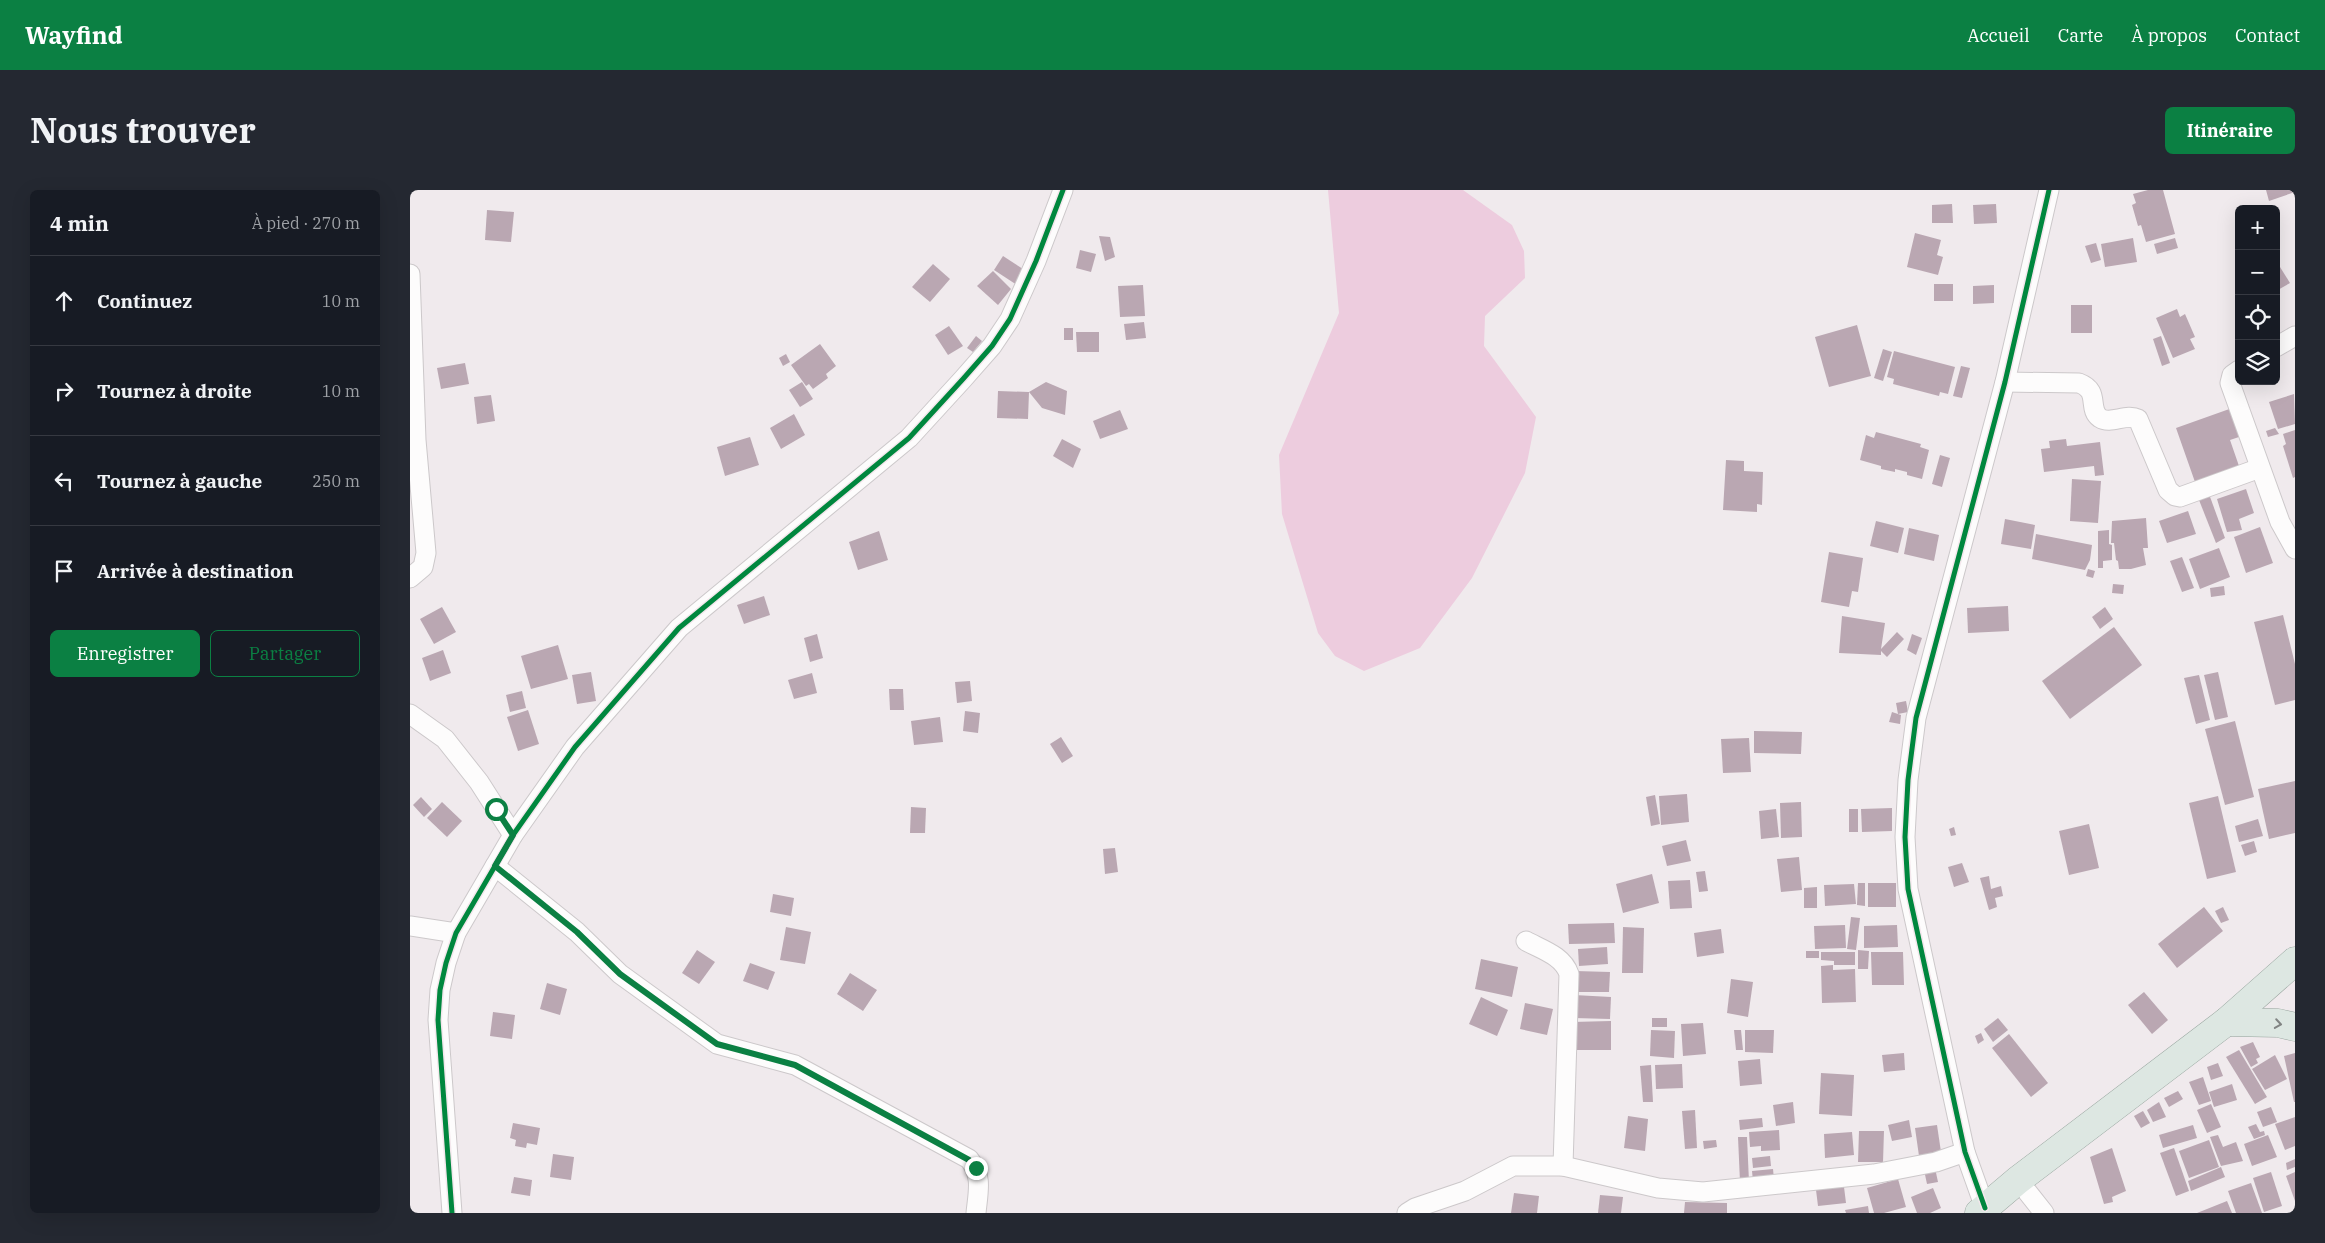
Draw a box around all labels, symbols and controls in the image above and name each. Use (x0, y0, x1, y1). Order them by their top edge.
text: Wayfind (25, 19, 123, 51)
text: Accueil (1967, 24, 2030, 47)
text: Carte (2058, 24, 2103, 47)
text: À propos (2131, 24, 2207, 47)
text: Contact (2235, 24, 2300, 47)
text: Nous trouver (30, 107, 256, 153)
button: Itinéraire (2165, 107, 2295, 154)
map controls (2235, 205, 2280, 385)
button: + (2235, 205, 2280, 250)
text: 4 min (50, 209, 109, 237)
text: À pied · 270 m (252, 213, 360, 233)
button: − (2235, 250, 2280, 295)
icon: ahead (50, 287, 78, 315)
text: Continuez (97, 289, 192, 313)
text: 10 m (322, 291, 360, 311)
button: locate (2235, 295, 2280, 340)
button: layers (2235, 340, 2280, 385)
icon: right (50, 377, 78, 405)
text: Tournez à droite (97, 379, 252, 403)
text: 10 m (322, 381, 360, 401)
icon: left (50, 467, 78, 495)
text: Tournez à gauche (97, 469, 262, 493)
text: 250 m (312, 471, 360, 491)
icon: arrive (50, 557, 78, 585)
text: Arrivée à destination (97, 559, 294, 583)
button: Enregistrer (50, 630, 200, 677)
button: Partager (210, 630, 360, 677)
route start (485, 798, 508, 821)
one-way arrow (2275, 1018, 2283, 1029)
route end (965, 1157, 988, 1180)

